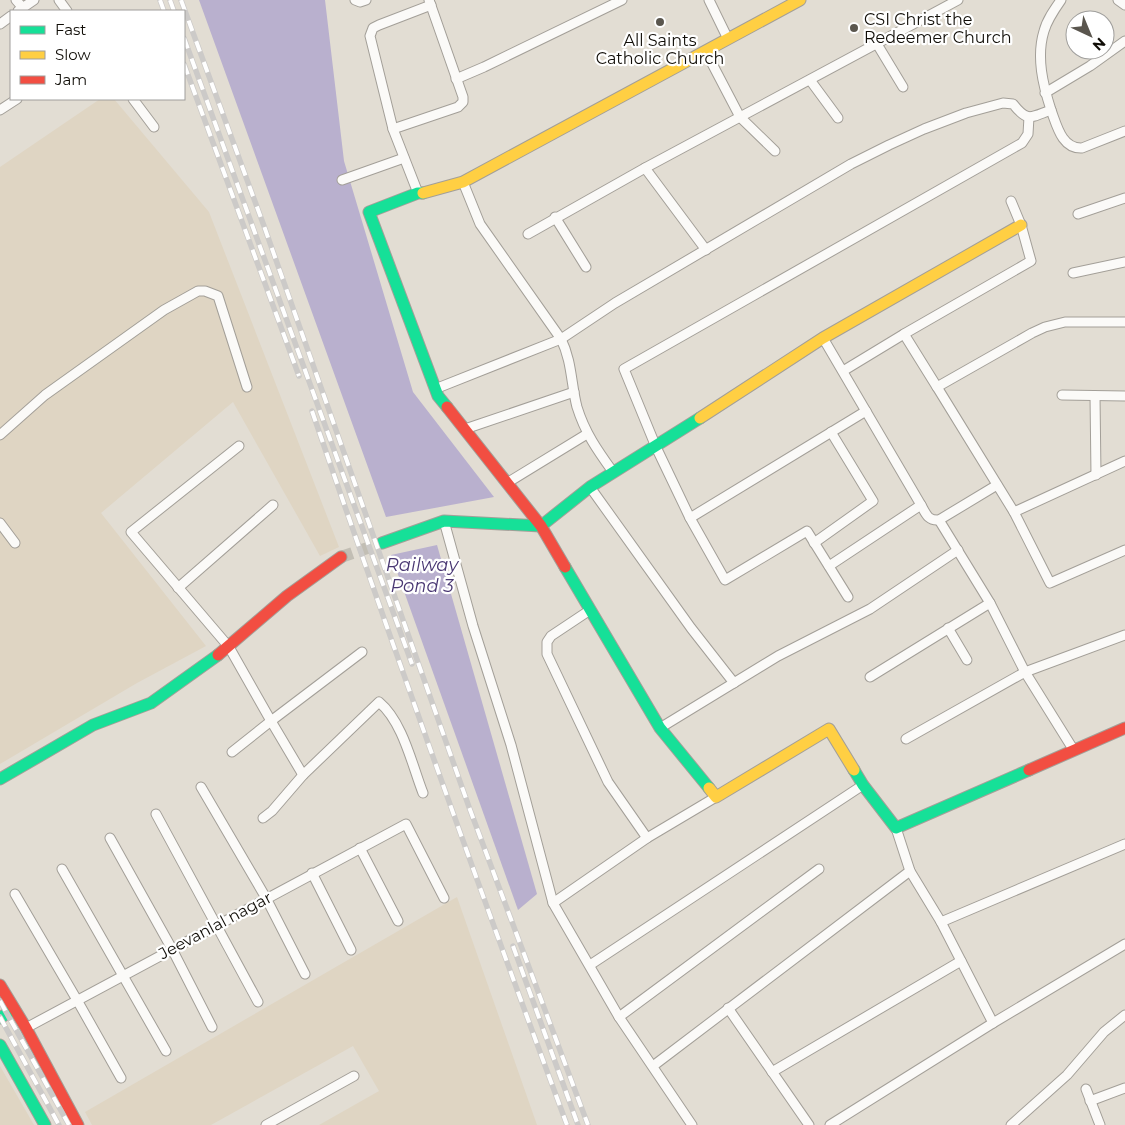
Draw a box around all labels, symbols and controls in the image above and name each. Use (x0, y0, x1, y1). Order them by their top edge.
legend (10, 10, 185, 100)
place label: CSI Christ the Redeemer Church (864, 10, 1011, 47)
north arrow (1065, 10, 1115, 60)
marker: All Saints Catholic Church (654, 16, 666, 28)
text: Fast (55, 20, 86, 39)
marker: CSI Christ the Redeemer Church (848, 22, 860, 34)
place label: All Saints Catholic Church (596, 31, 724, 68)
text: N (1089, 34, 1109, 55)
text: Slow (55, 45, 91, 64)
text: Jam (54, 70, 87, 89)
water label: Railway Pond 3 (386, 554, 459, 597)
street label: Jeevanlal nagar (155, 888, 275, 964)

